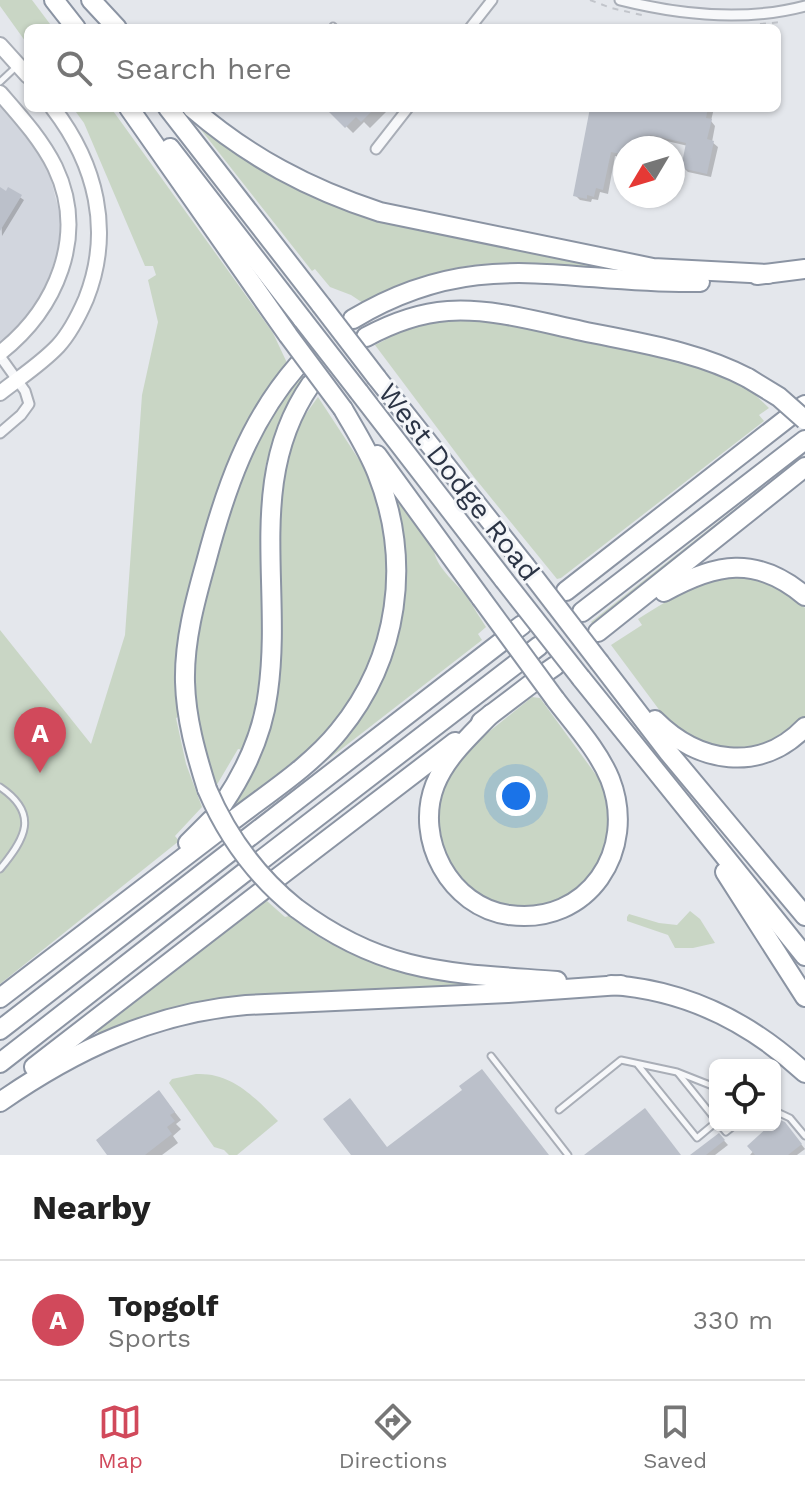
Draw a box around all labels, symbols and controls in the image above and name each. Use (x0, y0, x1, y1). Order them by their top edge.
search box (24, 24, 781, 112)
icon: search (52, 46, 96, 90)
text: Search here (116, 51, 292, 86)
north arrow (613, 136, 685, 208)
street label: West Dodge Road (372, 377, 546, 587)
pin: A (14, 707, 66, 773)
your location (496, 776, 536, 816)
map controls (709, 1059, 781, 1131)
button: locate (709, 1059, 781, 1131)
text: Nearby (32, 1187, 151, 1227)
text: Topgolf (108, 1288, 218, 1323)
text: A (49, 1305, 67, 1335)
text: 330 m (693, 1305, 773, 1335)
text: Sports (108, 1323, 191, 1353)
tab: Map (98, 1400, 143, 1473)
tab: Directions (339, 1400, 447, 1473)
tab: Saved (643, 1400, 707, 1473)

